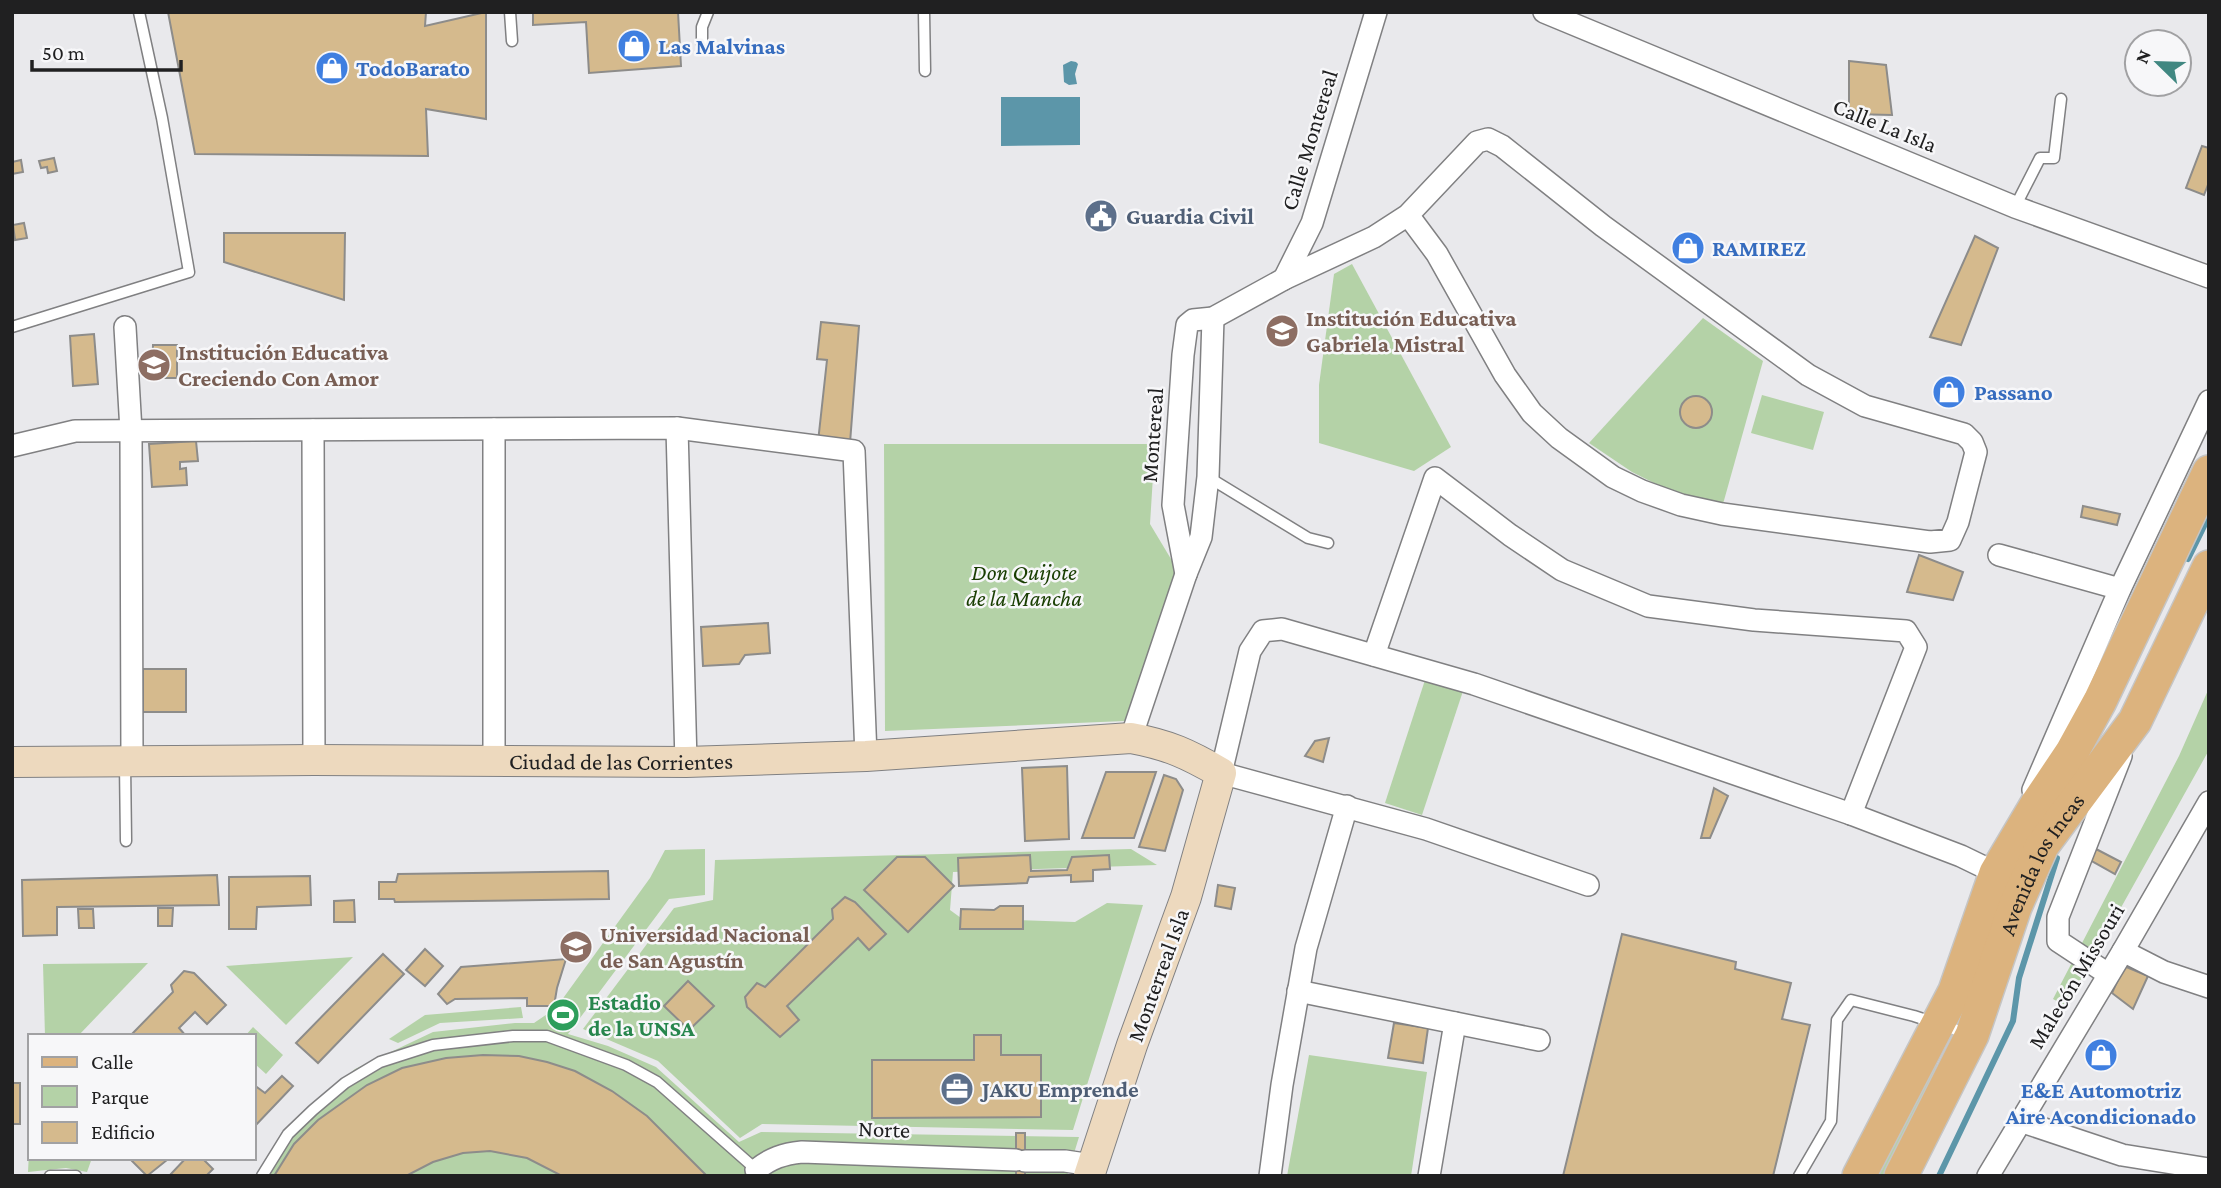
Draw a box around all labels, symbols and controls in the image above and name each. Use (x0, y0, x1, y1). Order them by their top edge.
shop icon: Las Malvinas (615, 27, 653, 65)
scale bar (32, 28, 180, 72)
north arrow (2123, 28, 2193, 98)
place label: Las Malvinas (658, 33, 785, 59)
text: 50 m (42, 41, 85, 65)
text: N (2131, 46, 2155, 67)
shop icon: TodoBarato (313, 49, 351, 87)
place label: TodoBarato (356, 55, 470, 81)
street label: Calle Montereal (1275, 67, 1343, 213)
street label: Calle La Isla (1829, 92, 1941, 158)
public building icon: Guardia Civil (1082, 197, 1120, 235)
place label: Guardia Civil (1126, 203, 1254, 229)
shop icon: RAMIREZ (1669, 229, 1707, 267)
place label: RAMIREZ (1712, 235, 1806, 261)
place label: Institución Educativa Gabriela Mistral (1306, 305, 1517, 357)
school or university icon: Institución Educativa Gabriela Mistral (1263, 312, 1301, 350)
place label: Institución Educativa Creciendo Con Amor (178, 339, 389, 391)
school or university icon: Institución Educativa Creciendo Con Amor (135, 346, 173, 384)
shop icon: Passano (1930, 373, 1968, 411)
place label: Passano (1974, 379, 2053, 405)
street label: Montereal (1136, 387, 1168, 483)
park label: Don Quijote de la Mancha (966, 559, 1082, 611)
street label: Ciudad de las Corrientes (509, 747, 733, 775)
street label: Avenida los Incas (1993, 788, 2090, 939)
street label: Malecón Missouri (2023, 899, 2129, 1053)
street label: Monterreal Isla (1122, 904, 1194, 1045)
place label: Universidad Nacional de San Agustín (600, 921, 810, 973)
school or university icon: Universidad Nacional de San Agustín (557, 928, 595, 966)
place label: Estadio de la UNSA (588, 989, 695, 1041)
sports icon: Estadio de la UNSA (544, 996, 582, 1034)
legend (28, 1034, 256, 1160)
shop icon: E&E Automotriz Aire Acondicionado (2082, 1036, 2120, 1074)
text: Calle (91, 1050, 133, 1074)
office icon: JAKU Emprende (938, 1070, 976, 1108)
place label: JAKU Emprende (980, 1076, 1139, 1102)
place label: E&E Automotriz Aire Acondicionado (2005, 1077, 2196, 1129)
text: Parque (91, 1085, 149, 1109)
street label: Norte (857, 1115, 911, 1143)
text: Edificio (91, 1120, 155, 1144)

